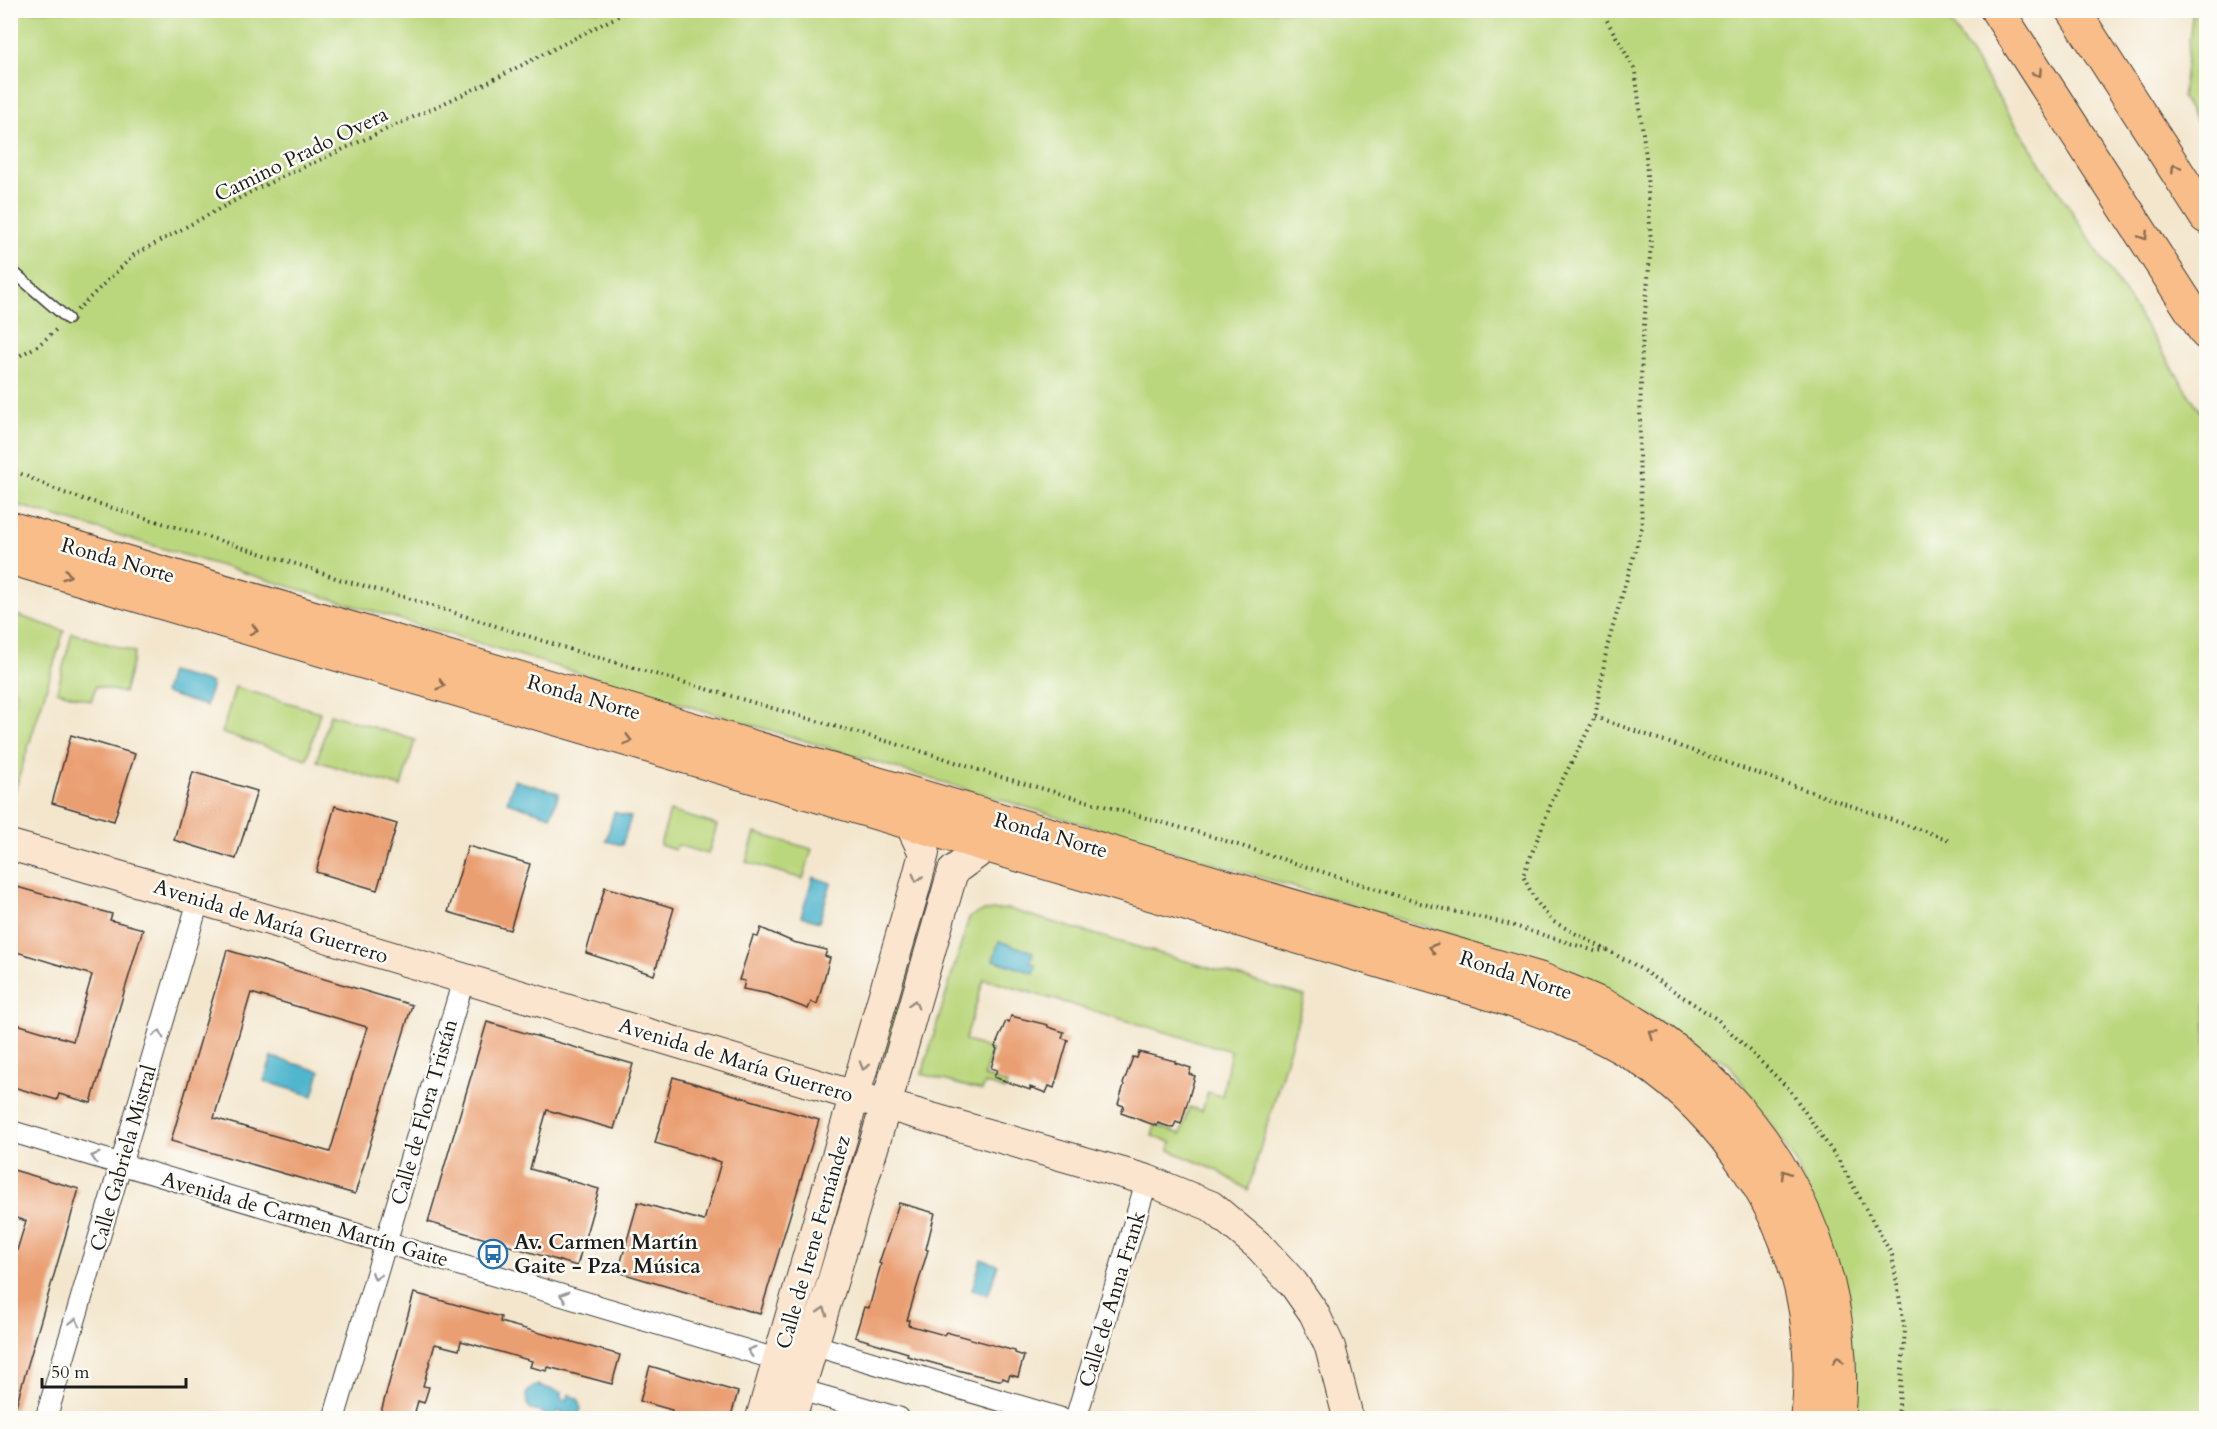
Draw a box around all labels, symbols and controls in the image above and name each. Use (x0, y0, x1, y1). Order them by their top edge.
one-way arrow (2030, 66, 2041, 77)
street label: Camino Prado Overa (209, 100, 393, 209)
one-way arrow (2171, 163, 2182, 174)
one-way arrow (2136, 230, 2147, 241)
street label: Ronda Norte (58, 530, 178, 591)
one-way arrow (61, 568, 72, 580)
one-way arrow (248, 623, 259, 635)
street label: Ronda Norte (524, 667, 644, 728)
one-way arrow (435, 678, 446, 690)
one-way arrow (622, 733, 633, 745)
street label: Ronda Norte (991, 805, 1111, 866)
street label: Avenida de María Guerrero (150, 872, 392, 971)
one-way arrow (912, 873, 925, 883)
one-way arrow (1428, 943, 1439, 955)
street label: Ronda Norte (1456, 944, 1576, 1007)
one-way arrow (907, 999, 920, 1009)
street label: Avenida de María Guerrero (615, 1011, 857, 1110)
street label: Calle de Flora Tristán (384, 1016, 465, 1208)
one-way arrow (152, 1029, 164, 1040)
one-way arrow (1648, 1030, 1659, 1041)
one-way arrow (859, 1060, 871, 1071)
street label: Calle Gabriela Mistral (83, 1062, 164, 1255)
street label: Calle de Irene Fernández (769, 1131, 858, 1352)
one-way arrow (90, 1152, 101, 1164)
street label: Avenida de Carmen Martín Gaite (158, 1165, 452, 1274)
one-way arrow (1781, 1170, 1792, 1180)
street label: Calle de Anna Frank (1072, 1207, 1153, 1391)
place label: Av. Carmen Martín Gaite - Pza. Música (514, 1228, 701, 1281)
bus stop icon: Av. Carmen Martín Gaite - Pza. Música (477, 1238, 509, 1270)
one-way arrow (371, 1270, 383, 1281)
one-way arrow (559, 1291, 570, 1303)
one-way arrow (816, 1307, 828, 1317)
one-way arrow (68, 1317, 80, 1328)
one-way arrow (746, 1346, 757, 1358)
scale bar (42, 1351, 186, 1389)
one-way arrow (1832, 1356, 1845, 1365)
text: 50 m (51, 1360, 90, 1385)

